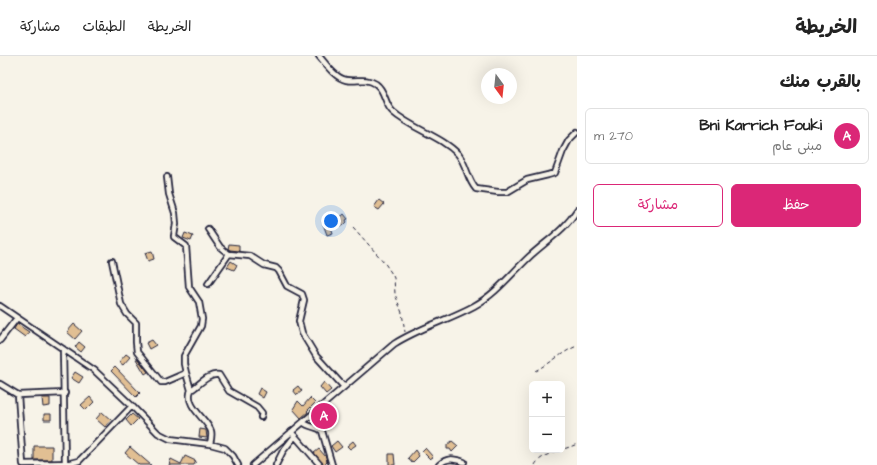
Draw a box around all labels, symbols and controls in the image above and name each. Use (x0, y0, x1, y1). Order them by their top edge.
text: الخريطة (795, 14, 857, 41)
text: مشاركة (20, 17, 60, 37)
text: الطبقات (82, 17, 126, 37)
text: الخريطة (148, 17, 191, 37)
north arrow (481, 68, 517, 104)
text: بالقرب منك (780, 70, 861, 94)
text: Bni Karrich Fouki (699, 115, 822, 136)
text: 270 m (594, 127, 633, 145)
text: A (843, 127, 851, 145)
text: مبنى عام (772, 137, 822, 155)
button: مشاركة (593, 184, 723, 227)
button: حفظ (731, 184, 861, 227)
your location (321, 211, 341, 231)
map controls (529, 381, 565, 453)
button: + (529, 381, 565, 417)
pin: A (311, 401, 337, 431)
button: − (529, 417, 565, 453)

